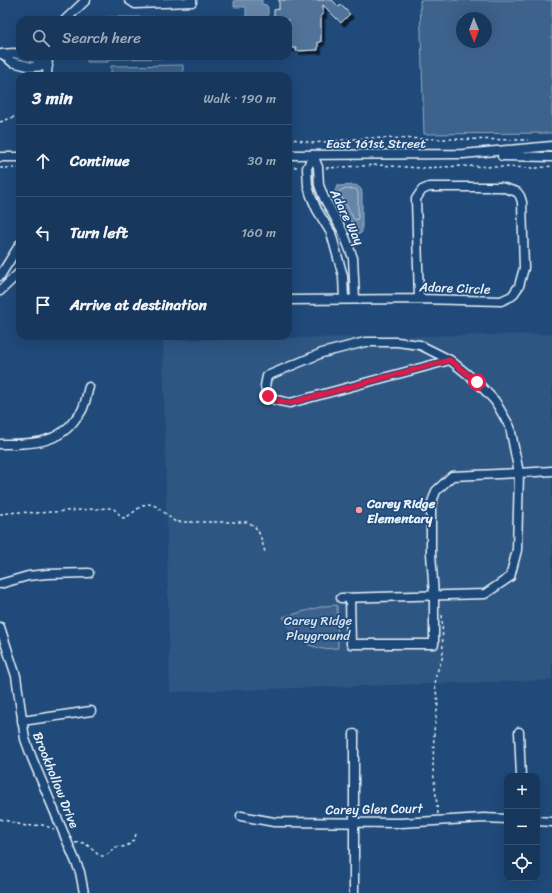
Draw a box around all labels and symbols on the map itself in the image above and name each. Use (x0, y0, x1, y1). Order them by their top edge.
north arrow (456, 12, 492, 48)
street label: East 161st Street (326, 132, 426, 155)
street label: Adare Way (323, 184, 371, 250)
street label: Adare Circle (418, 275, 491, 301)
route start (468, 373, 486, 391)
route end (259, 387, 277, 405)
place label: Carey Ridge Elementary (366, 492, 436, 530)
marker: Carey Ridge Elementary (354, 505, 364, 515)
park label: Carey Ridge Playground (284, 609, 352, 647)
street label: Brookhollow Drive (26, 728, 86, 832)
street label: Carey Glen Court (325, 797, 424, 821)

